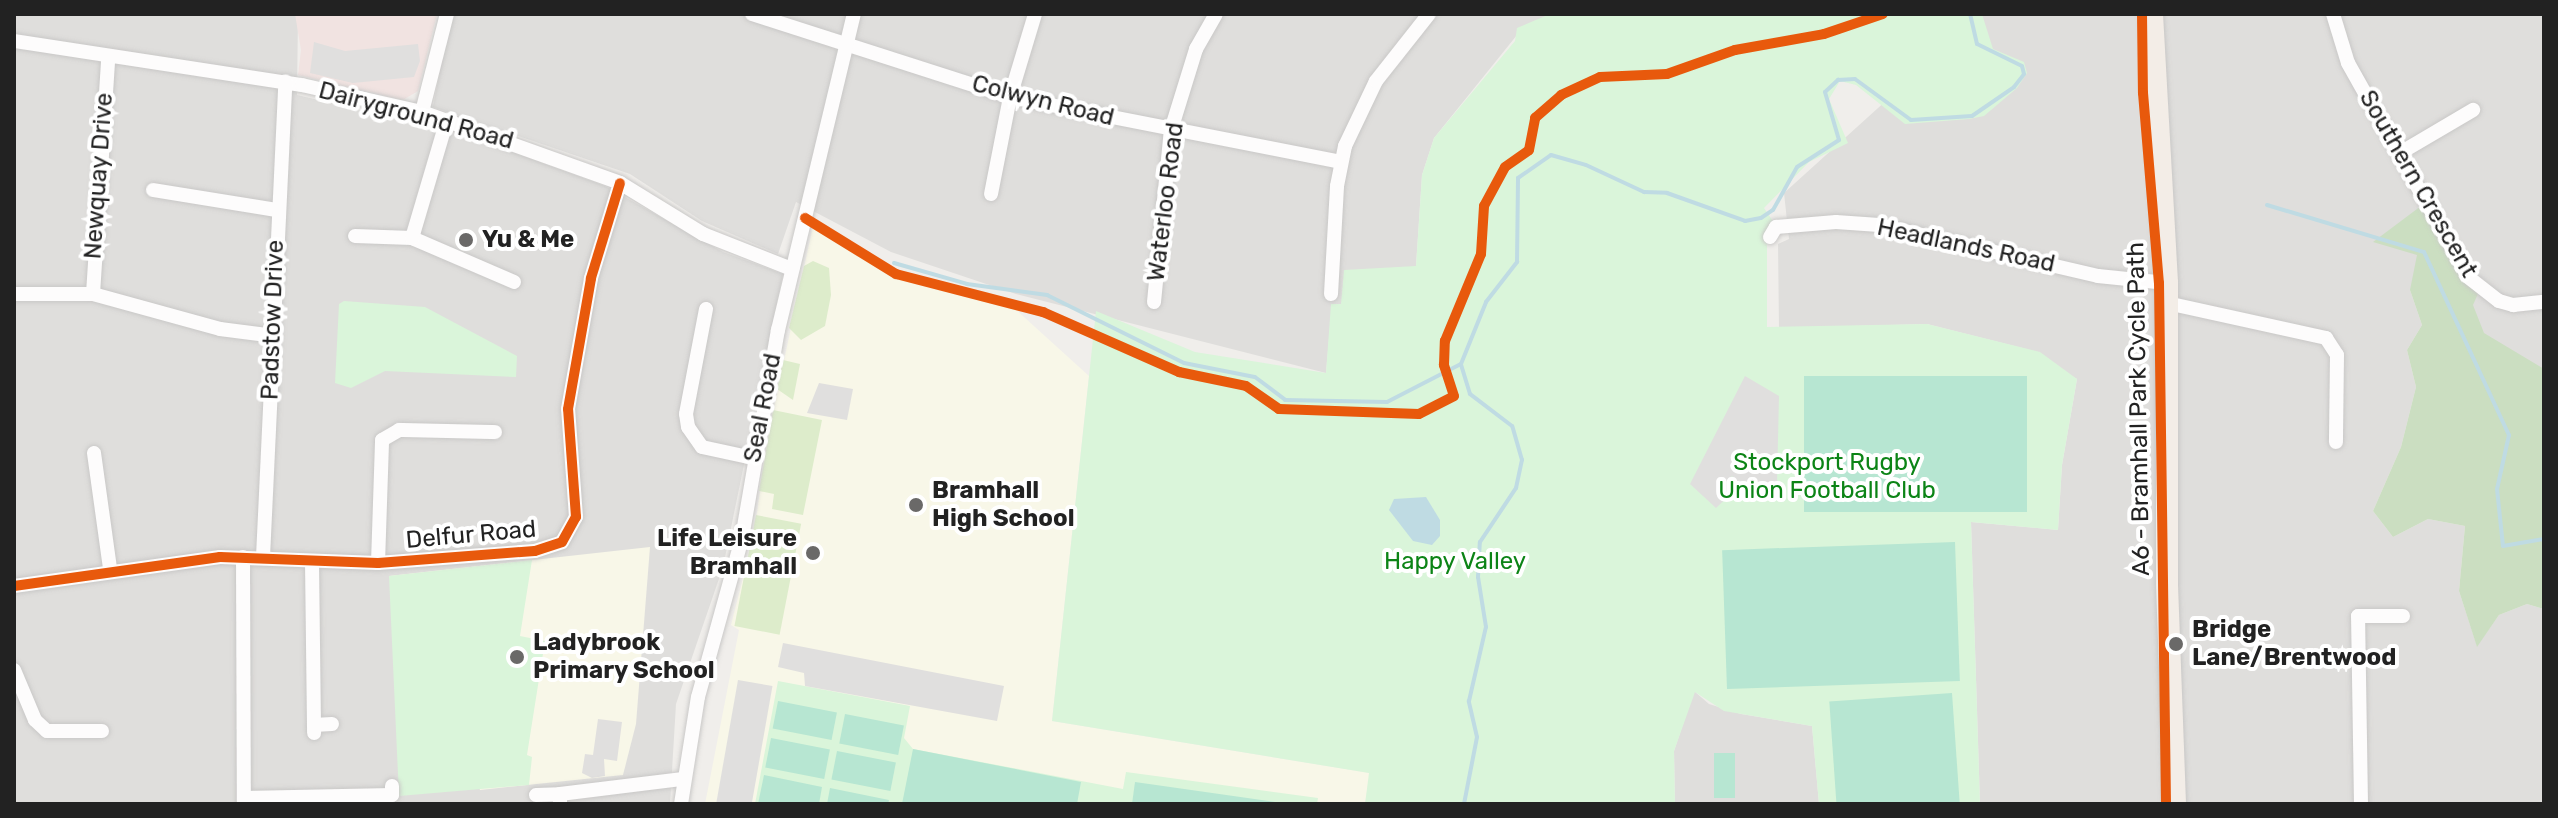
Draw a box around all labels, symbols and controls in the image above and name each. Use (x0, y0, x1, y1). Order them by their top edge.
street label: Colwyn Road (969, 69, 1117, 133)
street label: Dairyground Road (315, 76, 517, 156)
street label: Southern Crescent (2353, 85, 2483, 283)
street label: Newquay Drive (79, 92, 119, 260)
street label: Waterloo Road (1142, 121, 1190, 283)
street label: Headlands Road (1874, 213, 2058, 279)
place label: Yu & Me (482, 226, 574, 254)
marker: Yu & Me (457, 231, 475, 249)
street label: Padstow Drive (256, 239, 290, 401)
street label: A6 - Bramhall Park Cycle Path (2122, 242, 2156, 576)
street label: Seal Road (738, 351, 788, 465)
park label: Stockport Rugby Union Football Club (1718, 449, 1936, 505)
place label: Bramhall High School (932, 477, 1075, 533)
marker: Bramhall High School (907, 496, 925, 514)
street label: Delfur Road (404, 515, 538, 555)
place label: Life Leisure Bramhall (657, 525, 797, 581)
marker: Life Leisure Bramhall (804, 544, 822, 562)
park label: Happy Valley (1383, 548, 1527, 576)
place label: Bridge Lane/Brentwood (2192, 616, 2396, 672)
place label: Ladybrook Primary School (533, 629, 715, 685)
marker: Bridge Lane/Brentwood (2167, 635, 2185, 653)
marker: Ladybrook Primary School (508, 648, 526, 666)

